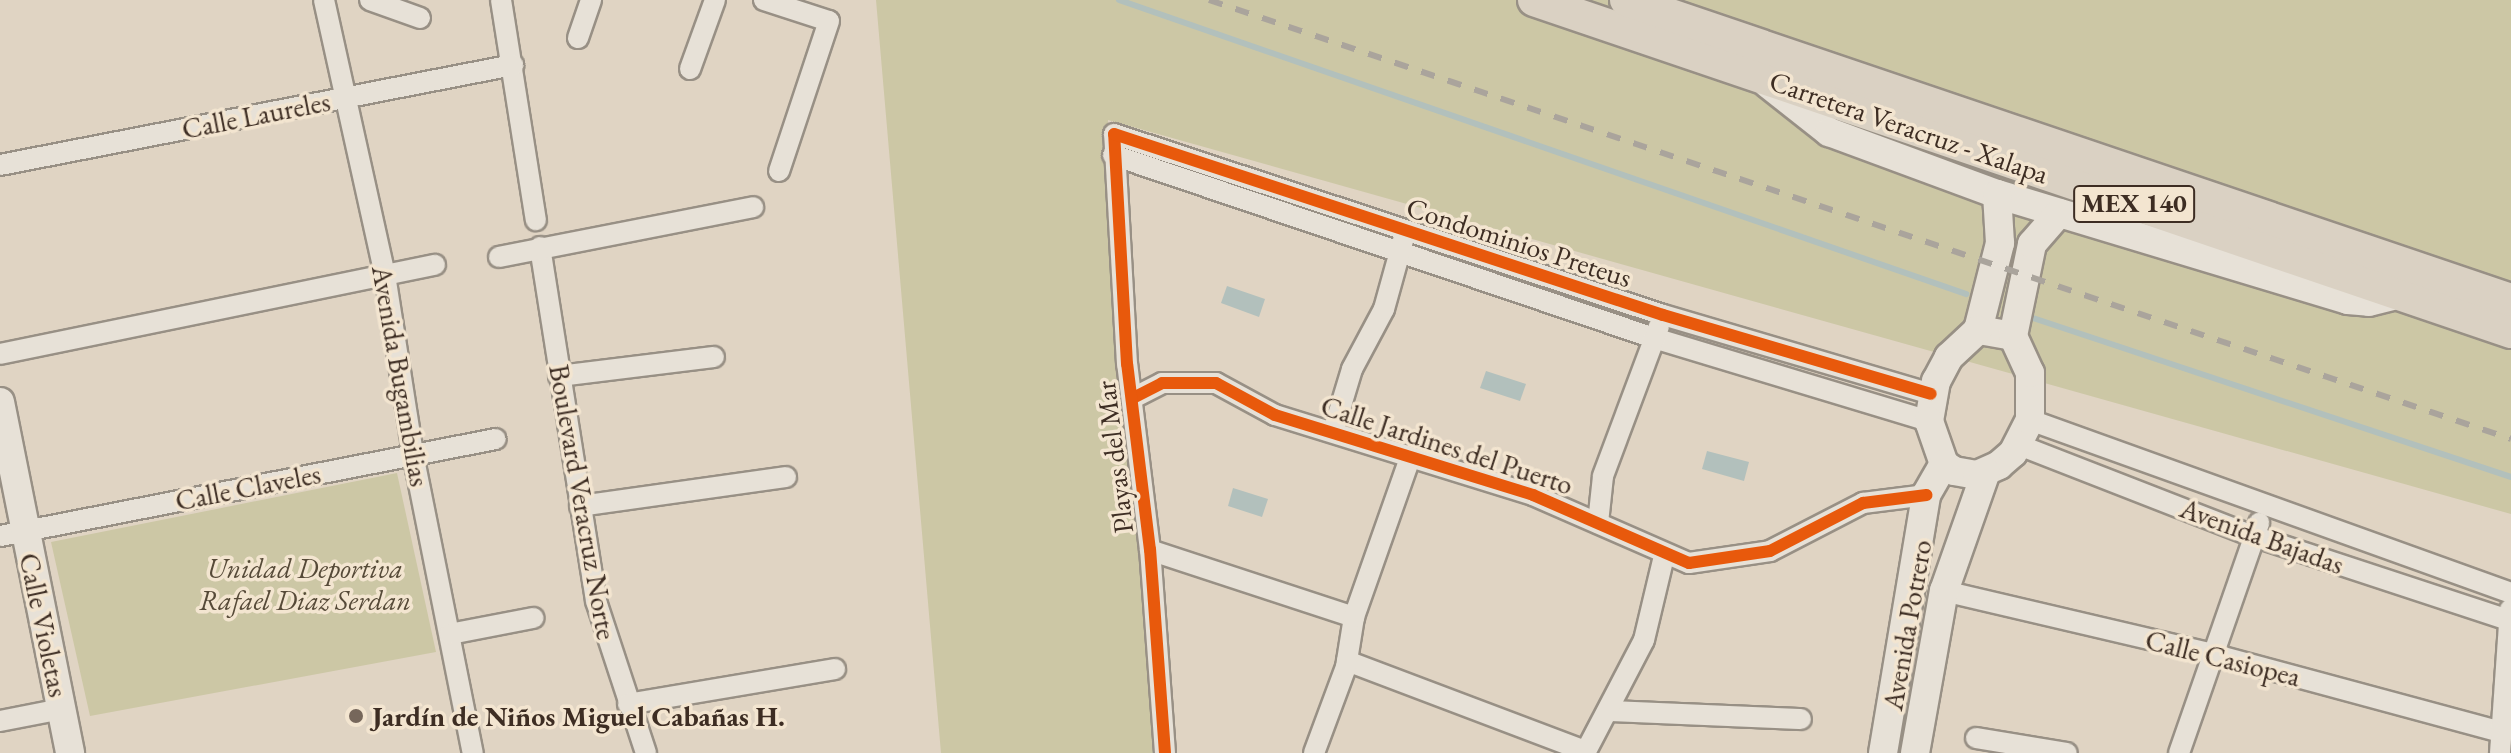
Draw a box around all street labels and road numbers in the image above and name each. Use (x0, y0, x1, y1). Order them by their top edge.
street label: Carretera Veracruz - Xalapa (1765, 64, 2053, 190)
street label: Calle Laureles (179, 84, 333, 146)
road number: MEX 140 (2072, 182, 2196, 226)
street label: Condominios Preteus (1402, 190, 1636, 294)
street label: Avenida Bugambilias (365, 263, 437, 489)
street label: Boulevard Veracruz Norte (542, 362, 624, 642)
street label: Playas del Mar (1088, 379, 1140, 535)
street label: Calle Jardines del Puerto (1317, 388, 1577, 502)
street label: Calle Claveles (172, 456, 324, 518)
street label: Avenida Bajadas (2176, 491, 2348, 581)
street label: Avenida Potrero (1875, 537, 1939, 713)
street label: Calle Violetas (12, 550, 76, 700)
street label: Calle Casiopea (2142, 623, 2304, 693)

